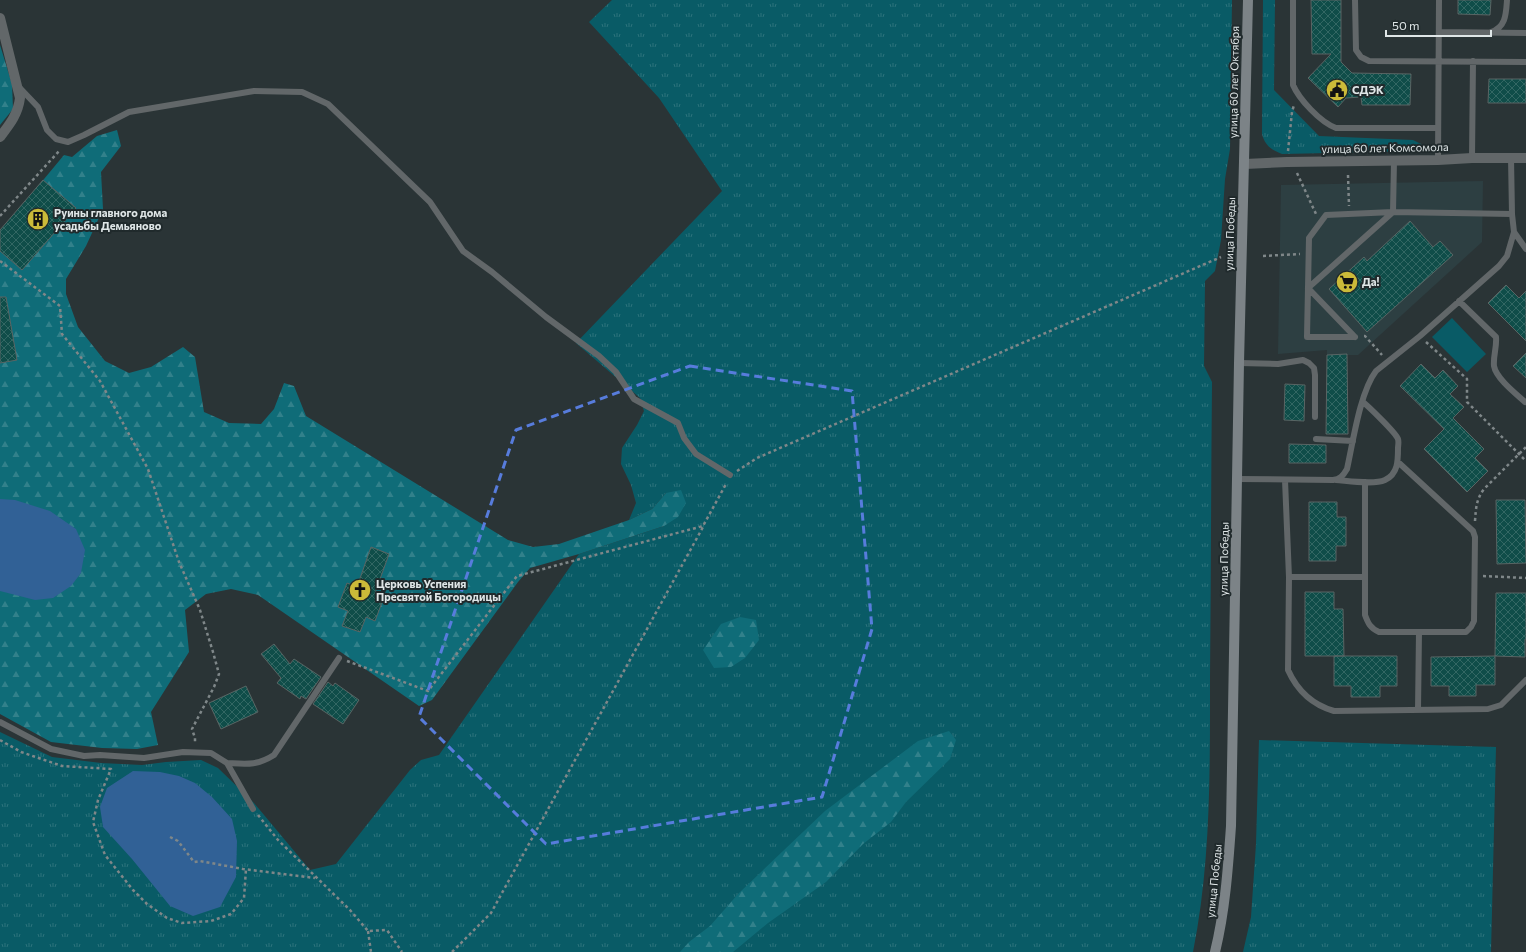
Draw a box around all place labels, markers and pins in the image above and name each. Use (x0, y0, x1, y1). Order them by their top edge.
public building icon: СДЭК (1324, 77, 1350, 103)
place label: СДЭК (1352, 83, 1384, 96)
building icon: Руины главного дома усадьбы Демьяново (25, 206, 51, 232)
place label: Руины главного дома усадьбы Демьяново (54, 206, 167, 232)
supermarket icon: Да! (1334, 269, 1360, 295)
place label: Да! (1362, 275, 1380, 288)
church icon: Церковь Успения Пресвятой Богородицы (347, 577, 373, 603)
place label: Церковь Успения Пресвятой Богородицы (376, 577, 501, 603)

